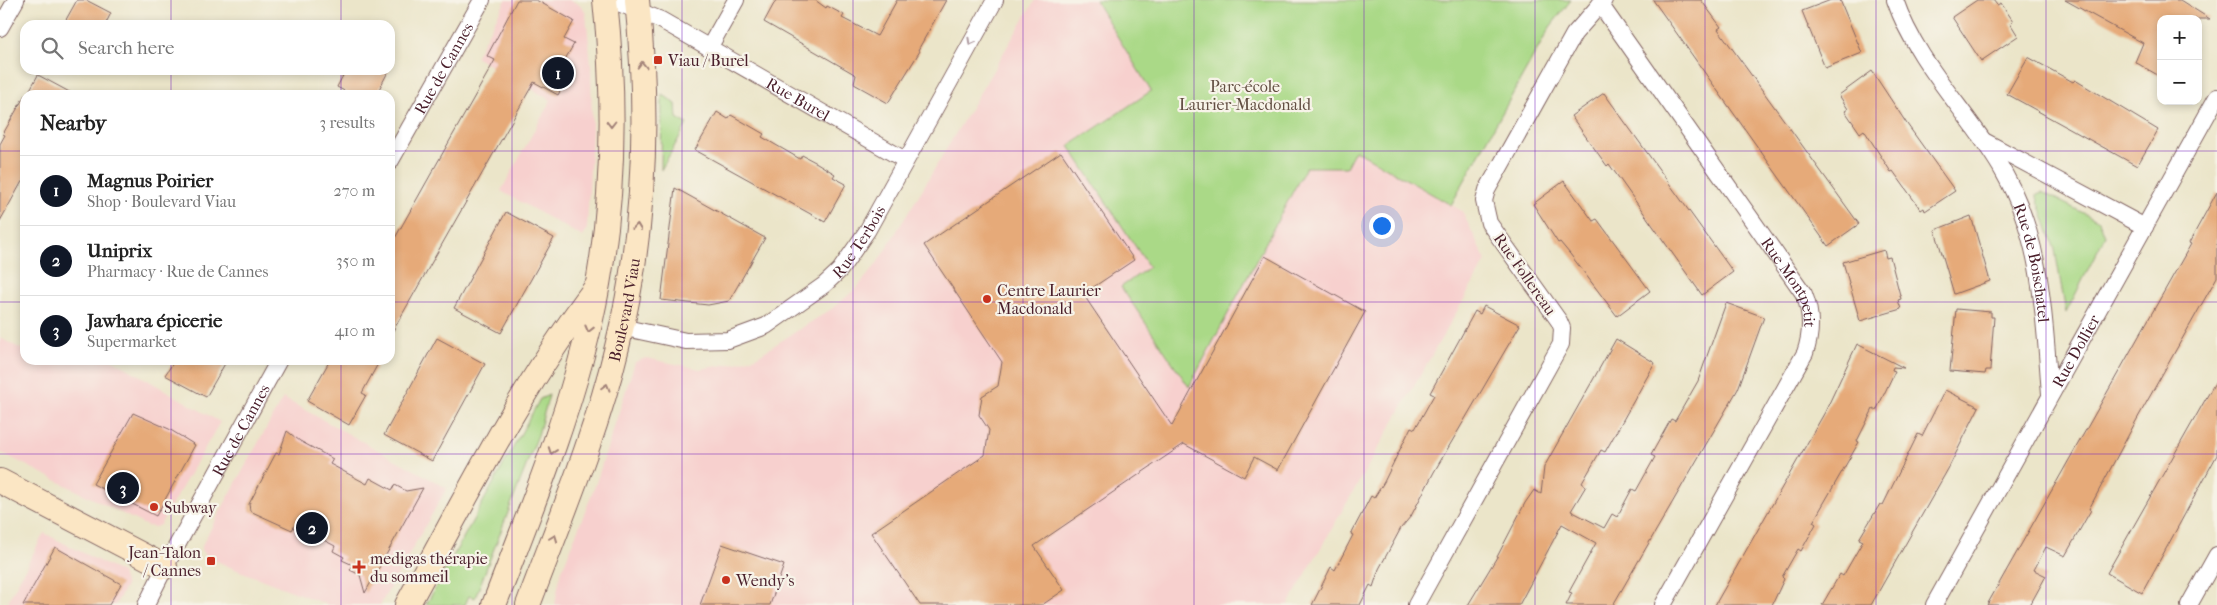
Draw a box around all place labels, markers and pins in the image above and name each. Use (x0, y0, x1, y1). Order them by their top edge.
place label: Viau / Burel (667, 51, 749, 70)
pin: 1 (542, 54, 574, 92)
marker: Viau / Burel (652, 54, 664, 66)
place label: Centre Laurier Macdonald (997, 281, 1101, 318)
marker: Centre Laurier Macdonald (981, 293, 993, 305)
pin: 3 (107, 469, 139, 507)
place label: Subway (164, 498, 217, 517)
marker: Subway (148, 501, 160, 513)
pin: 2 (296, 509, 328, 547)
place label: Jean-Talon / Cannes (126, 543, 202, 580)
place label: medigas thérapie du sommeil (370, 549, 488, 586)
marker: Jean-Talon / Cannes (205, 555, 217, 567)
marker: medigas thérapie du sommeil (352, 560, 366, 574)
place label: Wendy's (735, 571, 794, 590)
marker: Wendy's (720, 574, 732, 586)

